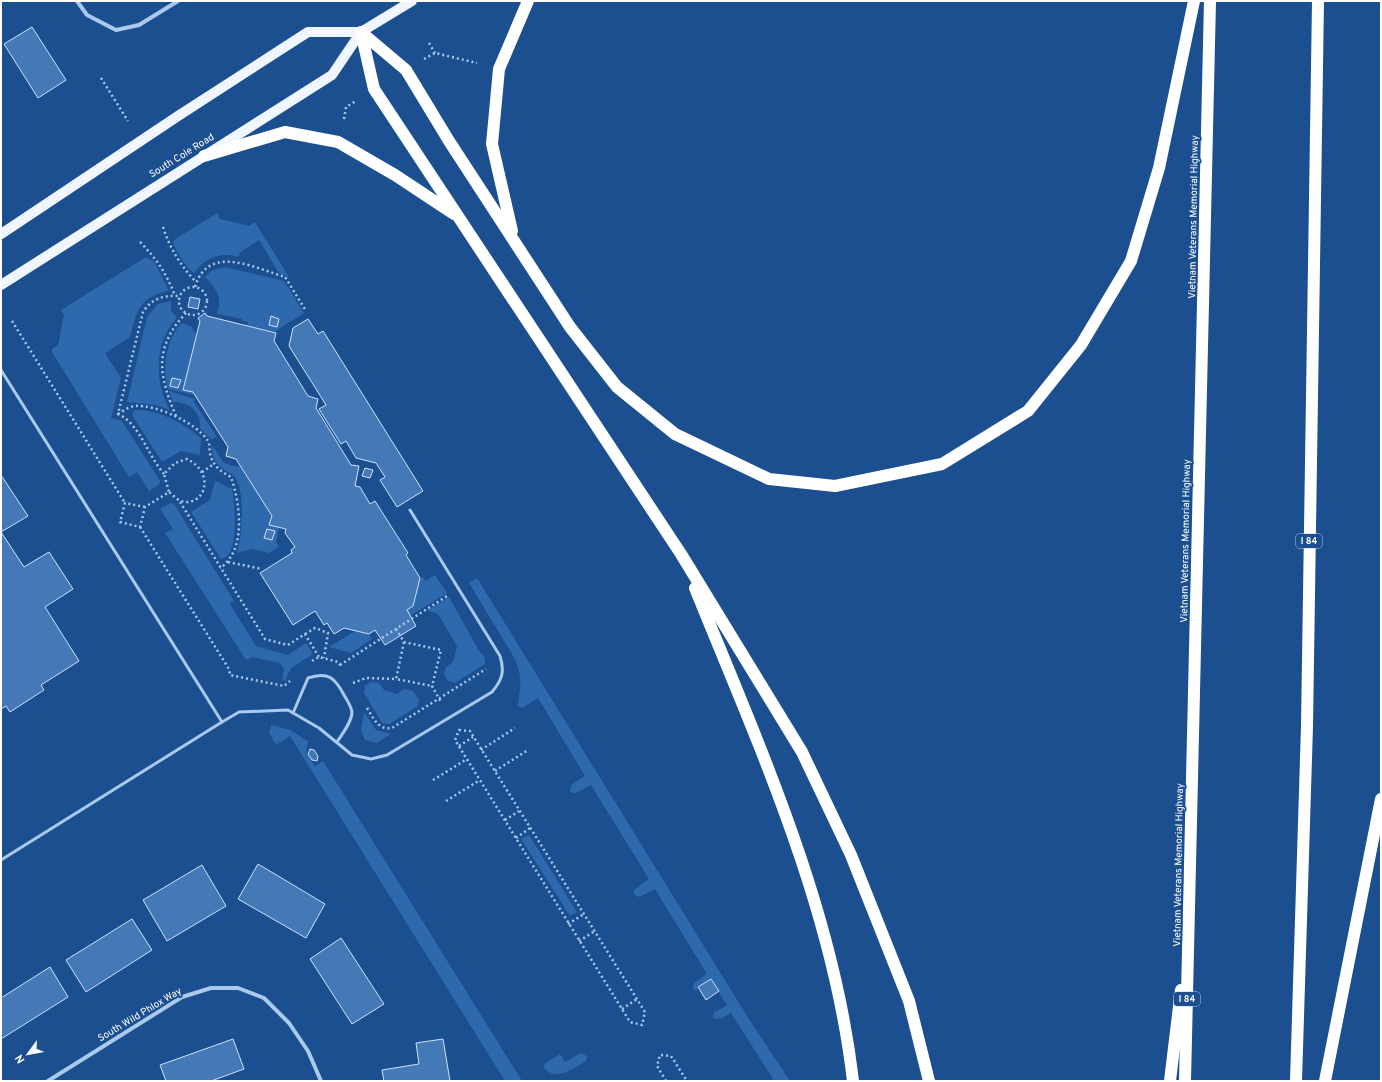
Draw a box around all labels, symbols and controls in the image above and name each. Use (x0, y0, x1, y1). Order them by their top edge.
street label: South Cole Road (147, 131, 217, 181)
street label: Vietnam Veterans Memorial Highway (1186, 135, 1202, 299)
street label: Vietnam Veterans Memorial Highway (1178, 459, 1194, 623)
road number: I 84 (1296, 534, 1322, 548)
street label: Vietnam Veterans Memorial Highway (1171, 783, 1187, 947)
street label: South Wild Phlox Way (96, 985, 184, 1045)
road number: I 84 (1174, 992, 1200, 1006)
north arrow (8, 1034, 48, 1074)
text: N (12, 1052, 28, 1066)

